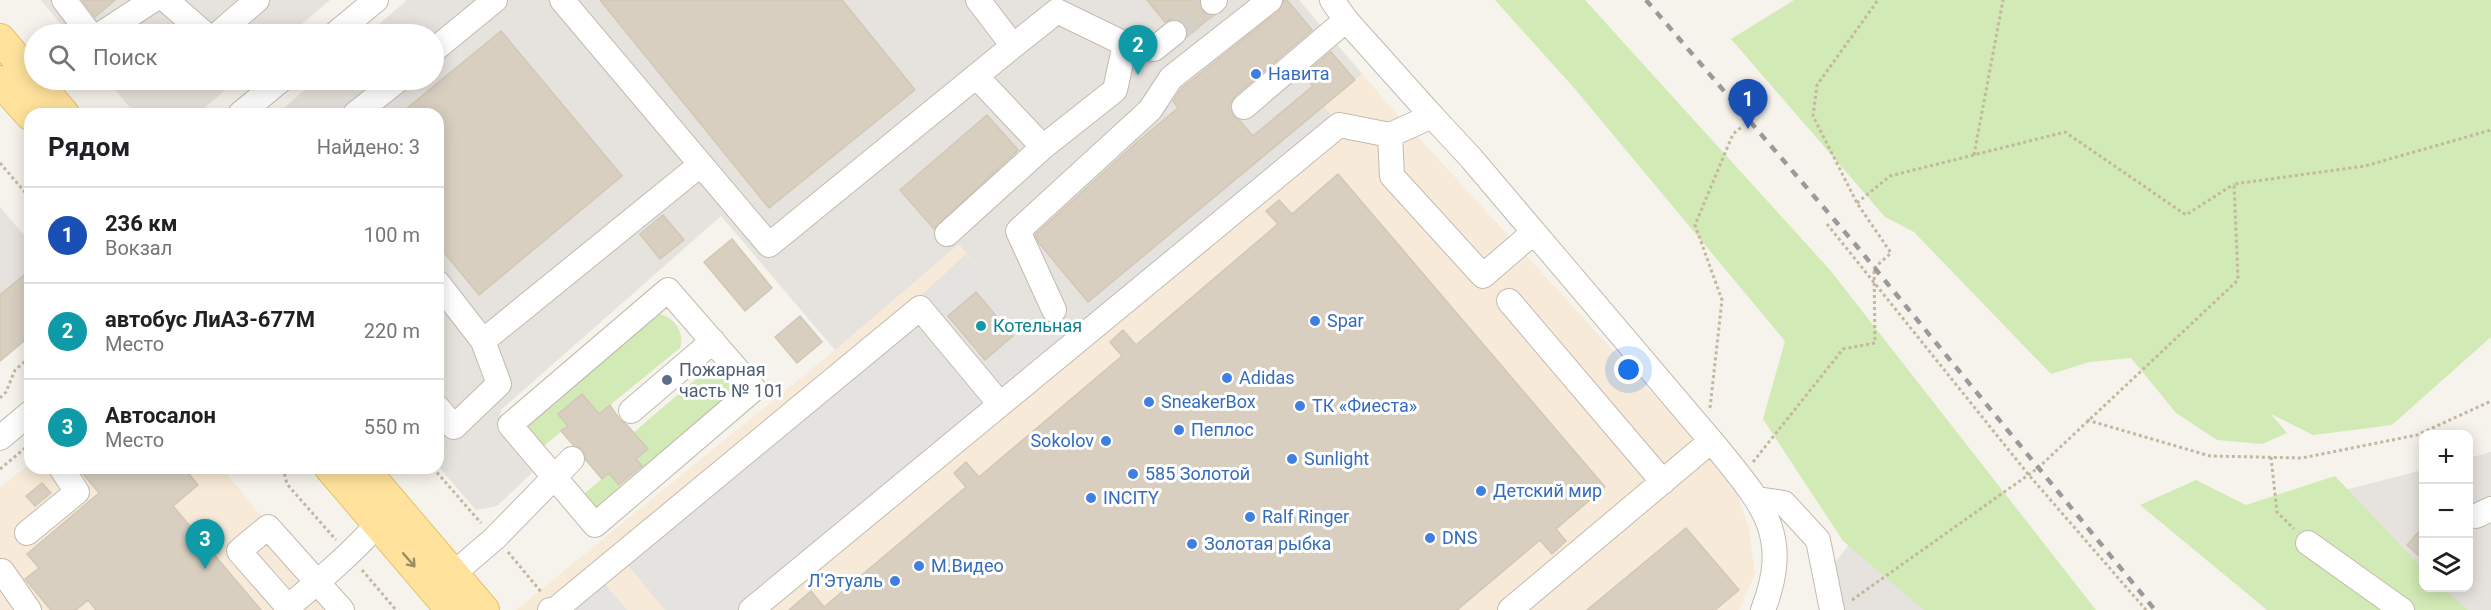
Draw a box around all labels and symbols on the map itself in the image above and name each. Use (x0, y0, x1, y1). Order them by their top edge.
pin: 2 (1118, 26, 1158, 75)
place label: Навита (1268, 63, 1330, 84)
marker: Навита (1249, 67, 1263, 81)
pin: 1 (1728, 80, 1768, 129)
place label: Spar (1327, 310, 1364, 331)
marker: Spar (1308, 314, 1322, 328)
place label: Котельная (993, 315, 1082, 336)
marker: Котельная (974, 319, 988, 333)
your location (1614, 355, 1643, 384)
place label: Пожарная часть № 101 (679, 359, 784, 401)
place label: Adidas (1239, 367, 1295, 388)
marker: Adidas (1220, 371, 1234, 385)
marker: Пожарная часть № 101 (660, 373, 674, 387)
place label: SneakerBox (1161, 391, 1256, 412)
marker: SneakerBox (1142, 395, 1156, 409)
place label: ТК «Фиеста» (1312, 395, 1417, 416)
marker: ТК «Фиеста» (1293, 399, 1307, 413)
place label: Пеплос (1191, 419, 1254, 440)
marker: Пеплос (1172, 423, 1186, 437)
place label: Sokolov (1030, 430, 1094, 451)
marker: Sokolov (1099, 434, 1113, 448)
place label: Sunlight (1304, 448, 1369, 469)
marker: Sunlight (1285, 452, 1299, 466)
place label: 585 Золотой (1145, 463, 1250, 484)
marker: 585 Золотой (1126, 467, 1140, 481)
place label: Детский мир (1493, 480, 1602, 501)
marker: Детский мир (1474, 484, 1488, 498)
place label: INCITY (1103, 487, 1159, 508)
marker: INCITY (1084, 491, 1098, 505)
place label: Ralf Ringer (1262, 506, 1349, 527)
marker: Ralf Ringer (1243, 510, 1257, 524)
pin: 3 (186, 520, 224, 569)
place label: DNS (1442, 527, 1478, 548)
marker: DNS (1423, 531, 1437, 545)
place label: Золотая рыбка (1204, 533, 1331, 554)
marker: Золотая рыбка (1185, 537, 1199, 551)
one-way arrow (402, 553, 416, 568)
place label: М.Видео (931, 555, 1004, 576)
marker: М.Видео (912, 559, 926, 573)
place label: Л'Этуаль (808, 570, 883, 591)
marker: Л'Этуаль (888, 574, 902, 588)

